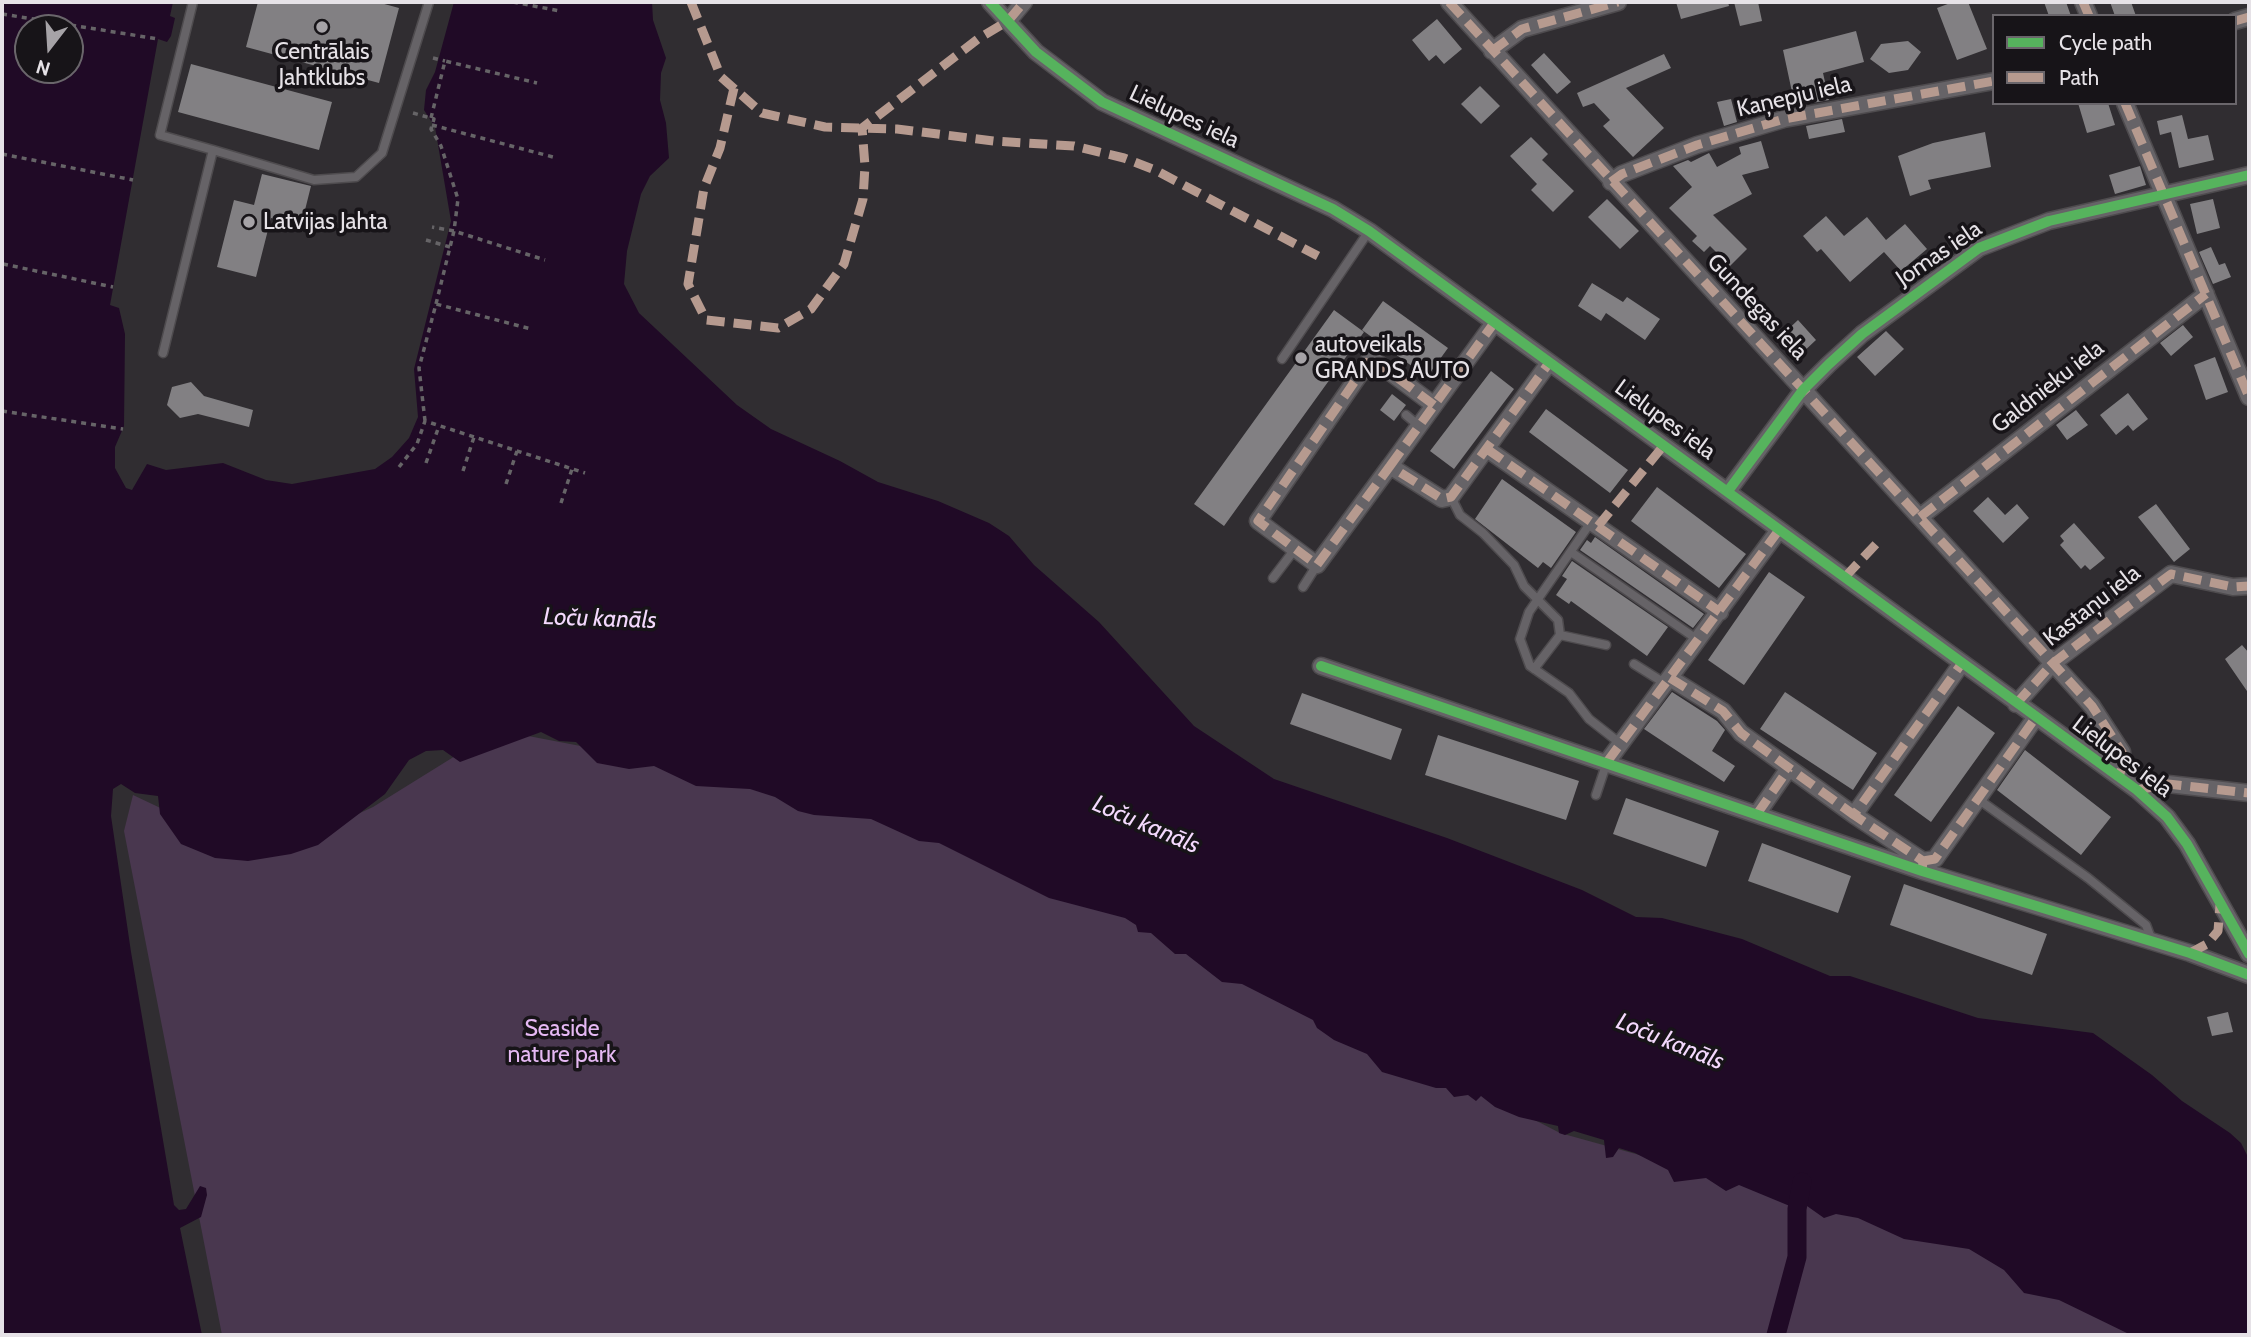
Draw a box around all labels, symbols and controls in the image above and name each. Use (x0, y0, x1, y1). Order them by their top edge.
north arrow (14, 14, 84, 84)
legend (1992, 14, 2237, 105)
marker: Centrālais Jahtklubs (314, 19, 330, 35)
text: Cycle path (2059, 30, 2152, 55)
place label: Centrālais Jahtklubs (274, 38, 370, 92)
text: N (34, 55, 53, 81)
text: Path (2059, 65, 2099, 90)
street label: Kaņepju iela (1734, 70, 1854, 124)
street label: Lielupes iela (1125, 80, 1243, 154)
place label: Latvijas Jahta (263, 208, 388, 236)
marker: Latvijas Jahta (241, 214, 257, 230)
street label: Jomas iela (1891, 215, 1987, 293)
street label: Gundegas iela (1701, 248, 1813, 366)
place label: autoveikals GRANDS AUTO (1315, 331, 1470, 385)
street label: Galdnieku iela (1986, 335, 2110, 439)
marker: autoveikals GRANDS AUTO (1293, 350, 1309, 366)
street label: Lielupes iela (1609, 374, 1721, 466)
street label: Kastaņu iela (2038, 560, 2146, 652)
water label: Loču kanāls (543, 603, 657, 635)
street label: Lielupes iela (2067, 710, 2177, 804)
water label: Loču kanāls (1088, 790, 1204, 860)
water label: Loču kanāls (1612, 1007, 1728, 1077)
park label: Seaside nature park (508, 1015, 616, 1069)

